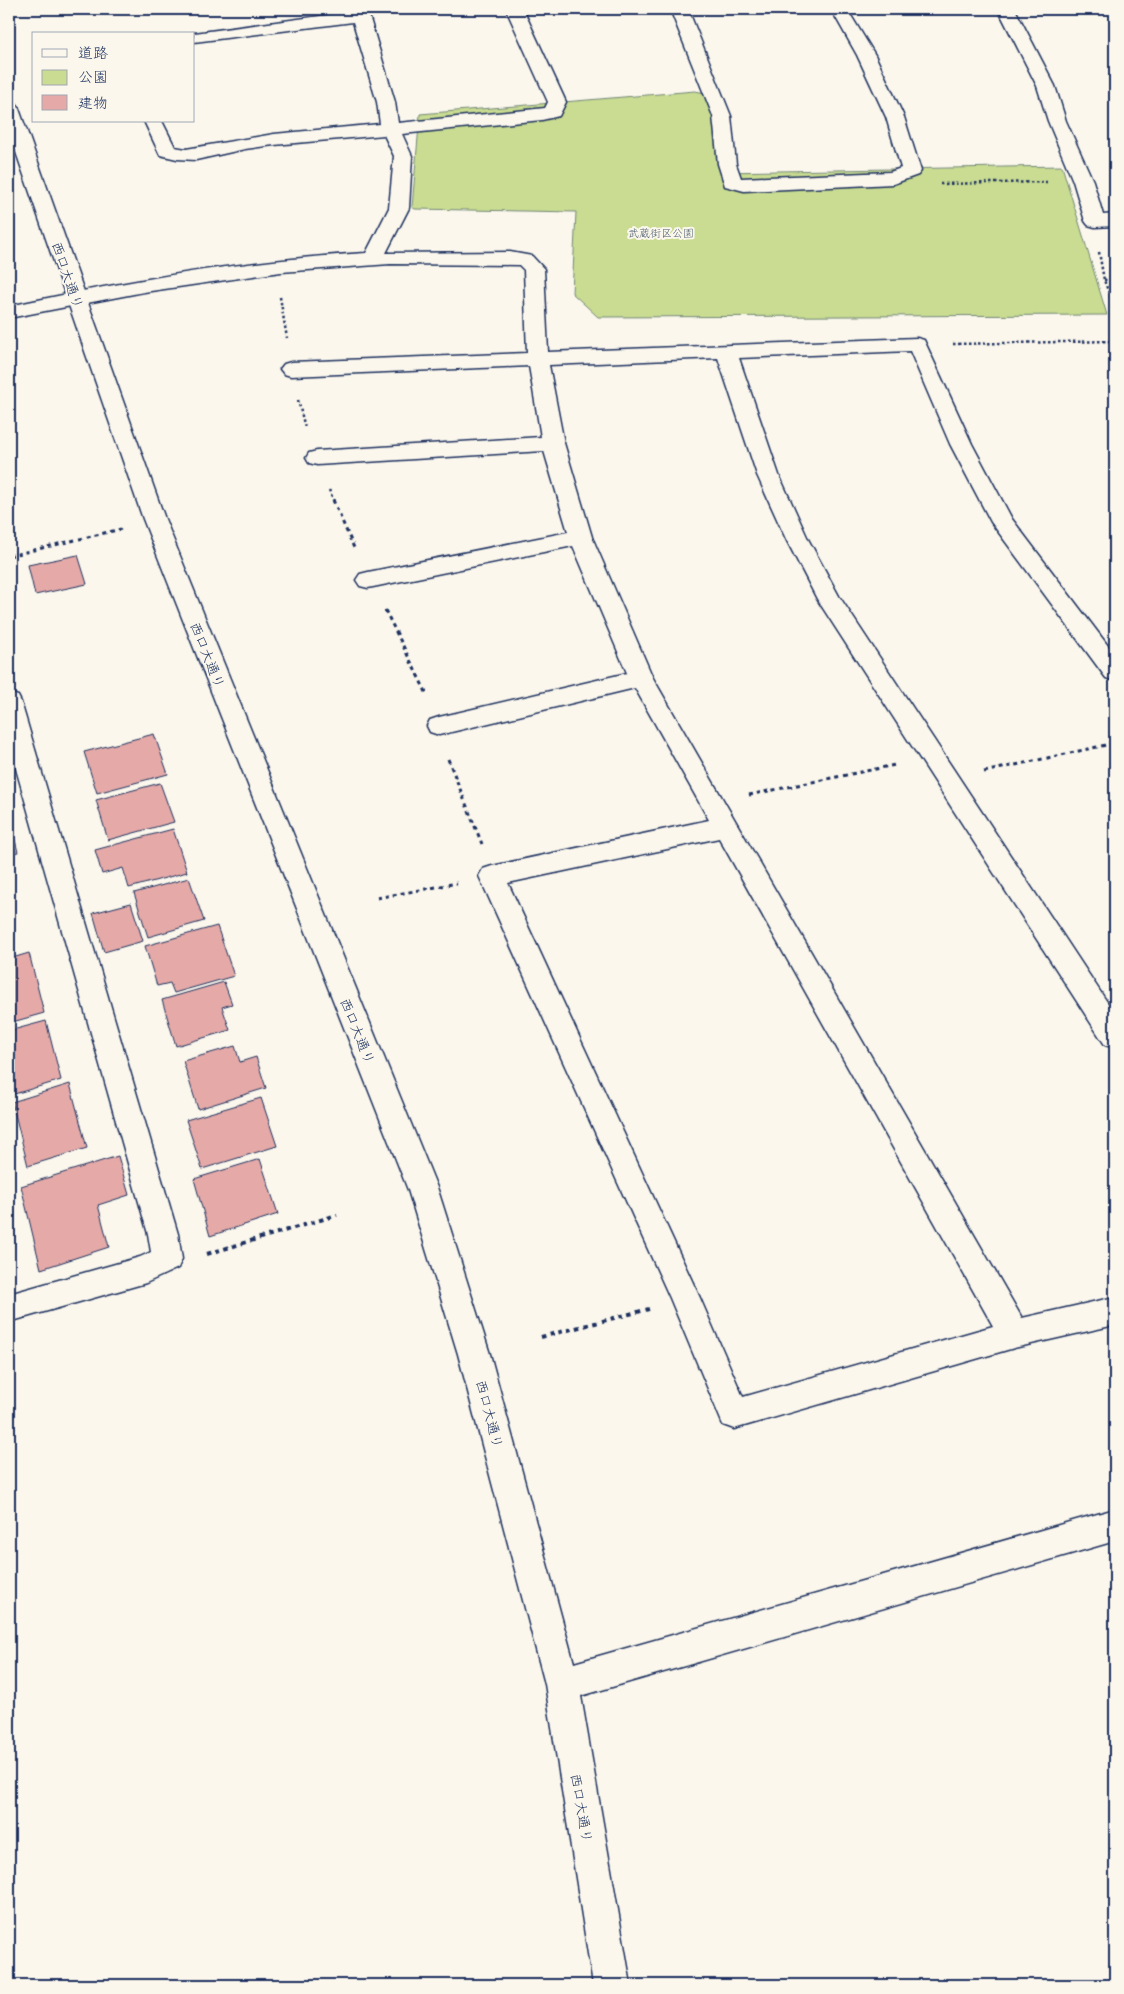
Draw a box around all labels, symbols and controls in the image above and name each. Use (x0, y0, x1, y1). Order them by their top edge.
legend (32, 32, 195, 122)
text: 道路 (78, 40, 108, 63)
text: 公園 (78, 64, 108, 87)
text: 建物 (78, 90, 108, 113)
park label: 武蔵街区公園 (628, 224, 694, 241)
street label: 西口大通り (47, 238, 89, 312)
street label: 西口大通り (185, 619, 231, 691)
street label: 西口大通り (335, 995, 381, 1067)
street label: 西口大通り (471, 1377, 509, 1451)
street label: 西口大通り (566, 1772, 598, 1844)

